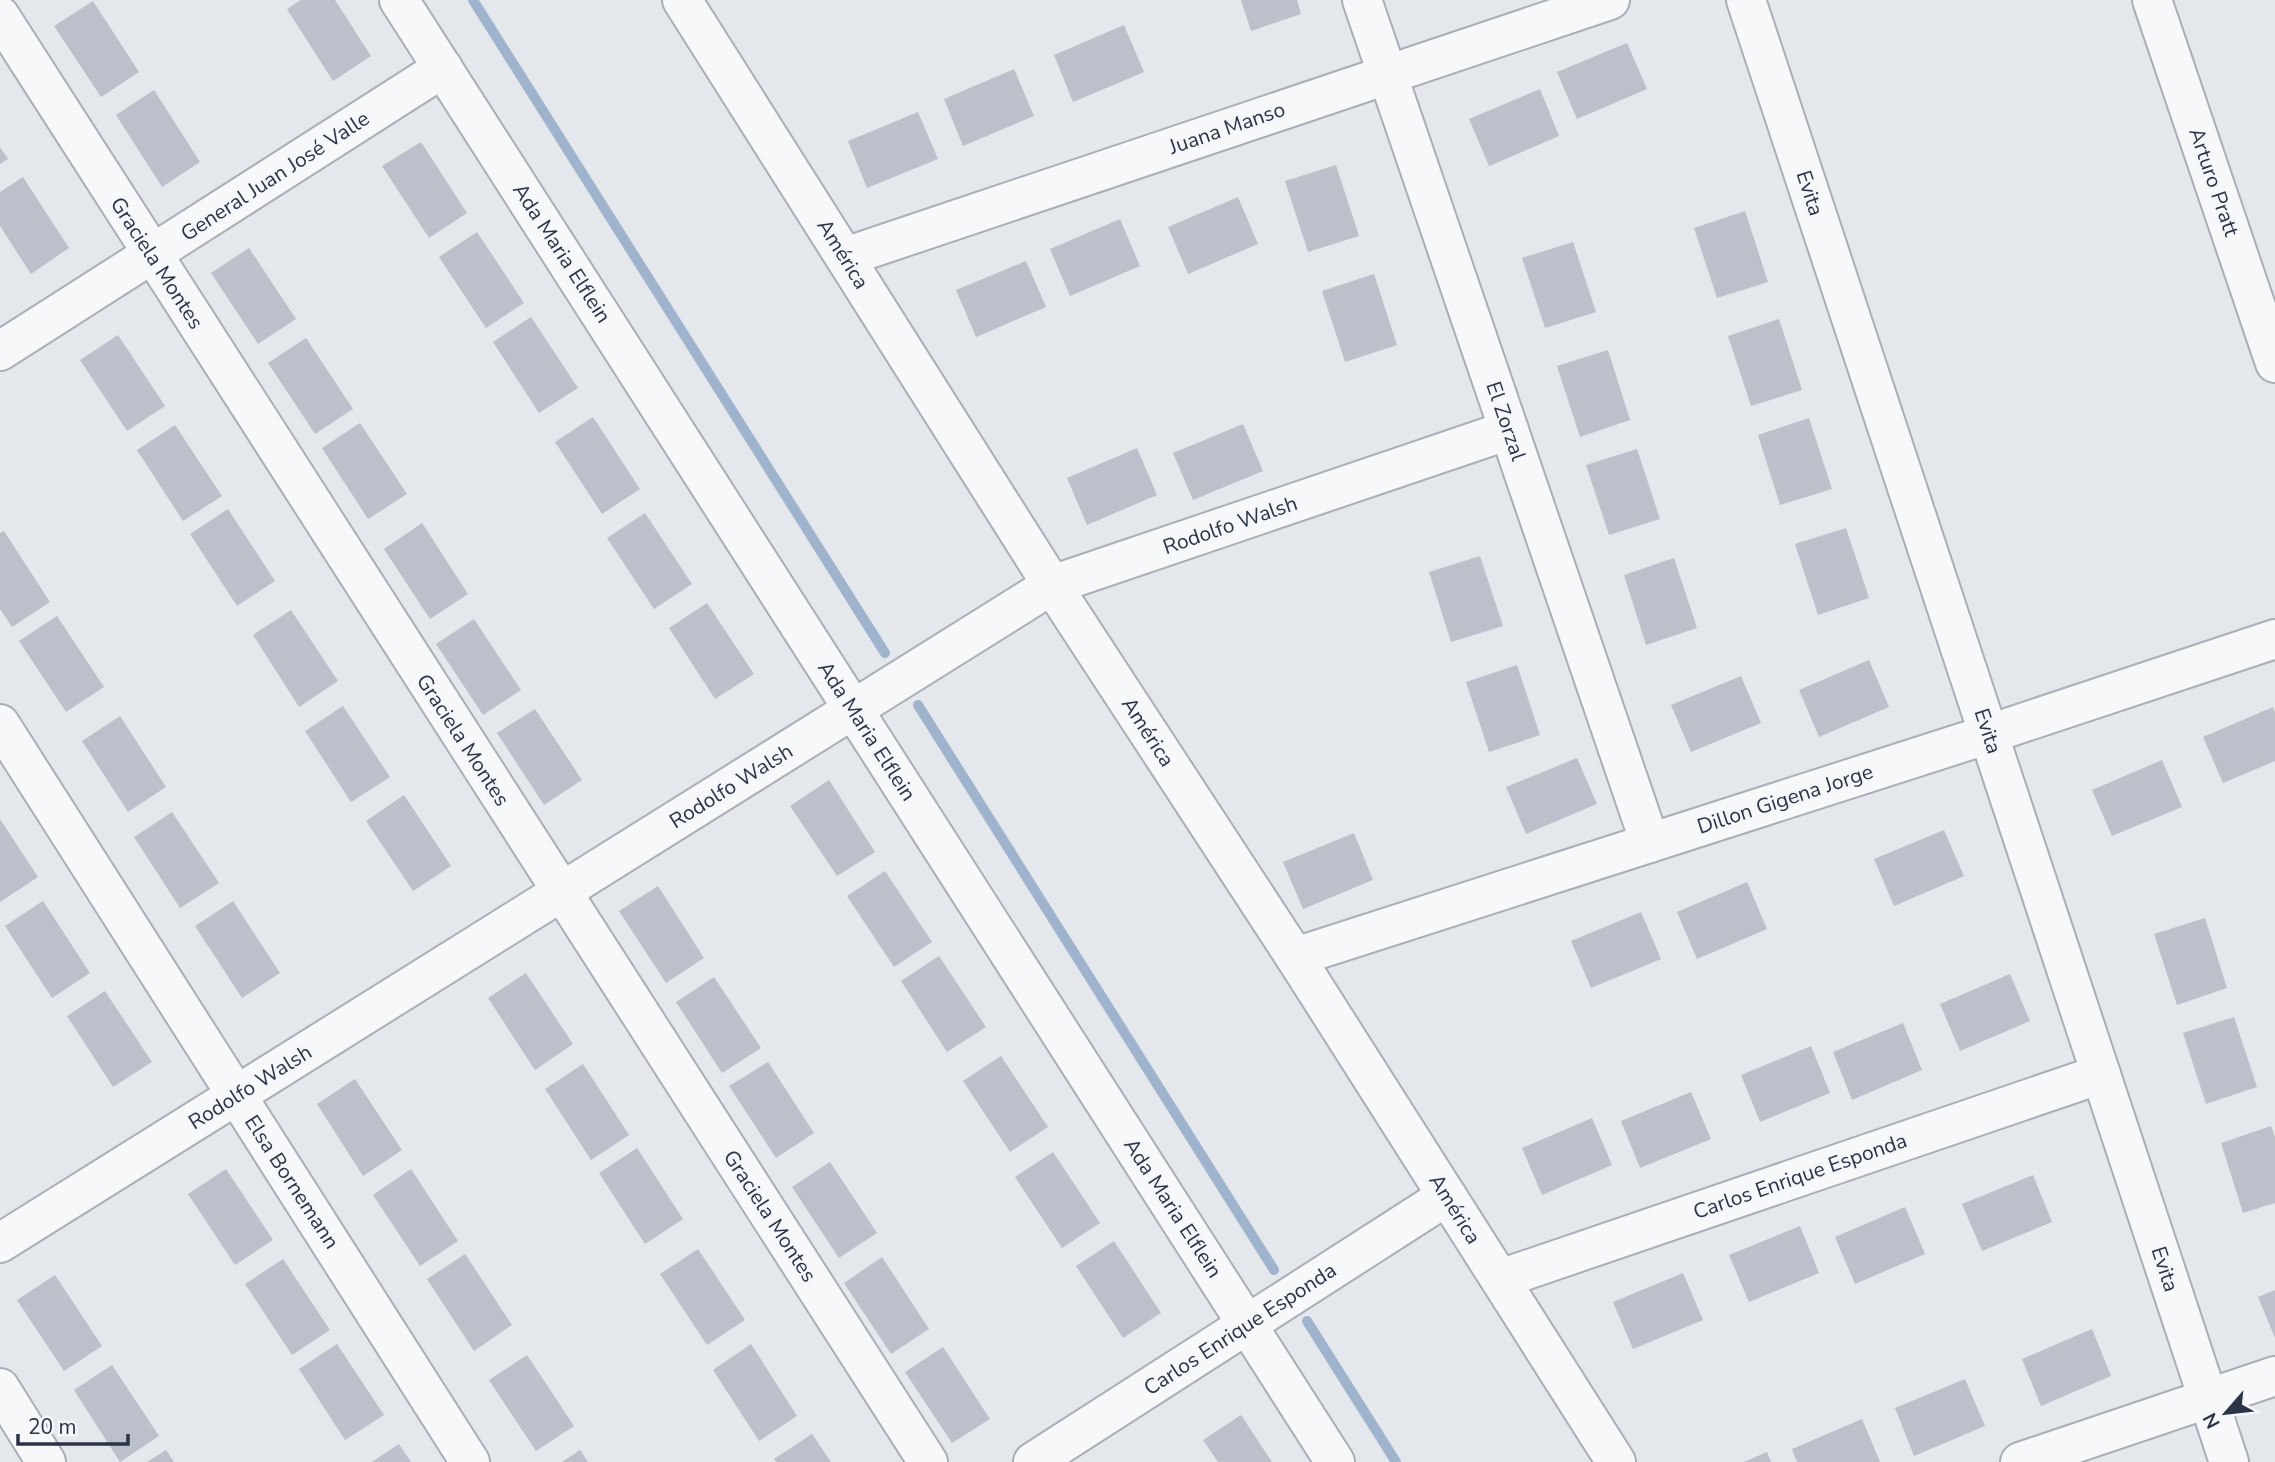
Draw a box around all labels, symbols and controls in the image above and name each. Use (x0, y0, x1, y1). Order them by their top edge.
street label: Juana Manso (1164, 95, 1289, 161)
street label: General Juan José Valle (175, 104, 375, 248)
street label: Arturo Pratt (2182, 124, 2246, 241)
street label: Evita (1790, 167, 1830, 219)
street label: Ada Maria Elflein (506, 178, 618, 328)
street label: Graciela Montes (104, 191, 210, 335)
street label: América (811, 214, 875, 294)
street label: El Zorzal (1479, 378, 1533, 465)
street label: Rodolfo Walsh (1159, 489, 1301, 561)
street label: Ada Maria Elflein (811, 656, 923, 806)
street label: Graciela Montes (410, 668, 516, 812)
street label: América (1115, 692, 1181, 772)
street label: Evita (1968, 705, 2008, 757)
street label: Rodolfo Walsh (664, 737, 798, 835)
street label: Dillon Gigena Jorge (1694, 757, 1876, 841)
street label: Rodolfo Walsh (183, 1038, 317, 1136)
street label: Elsa Bornemann (238, 1110, 346, 1254)
street label: Carlos Enrique Esponda (1689, 1126, 1911, 1226)
street label: Ada Maria Elflein (1117, 1133, 1229, 1283)
street label: Graciela Montes (717, 1144, 823, 1288)
street label: América (1423, 1169, 1487, 1249)
street label: Evita (2145, 1243, 2185, 1295)
street label: Carlos Enrique Esponda (1138, 1256, 1342, 1402)
north arrow (2191, 1378, 2261, 1448)
scale bar (18, 1402, 128, 1446)
text: N (2197, 1408, 2227, 1433)
text: 20 m (28, 1413, 77, 1441)

